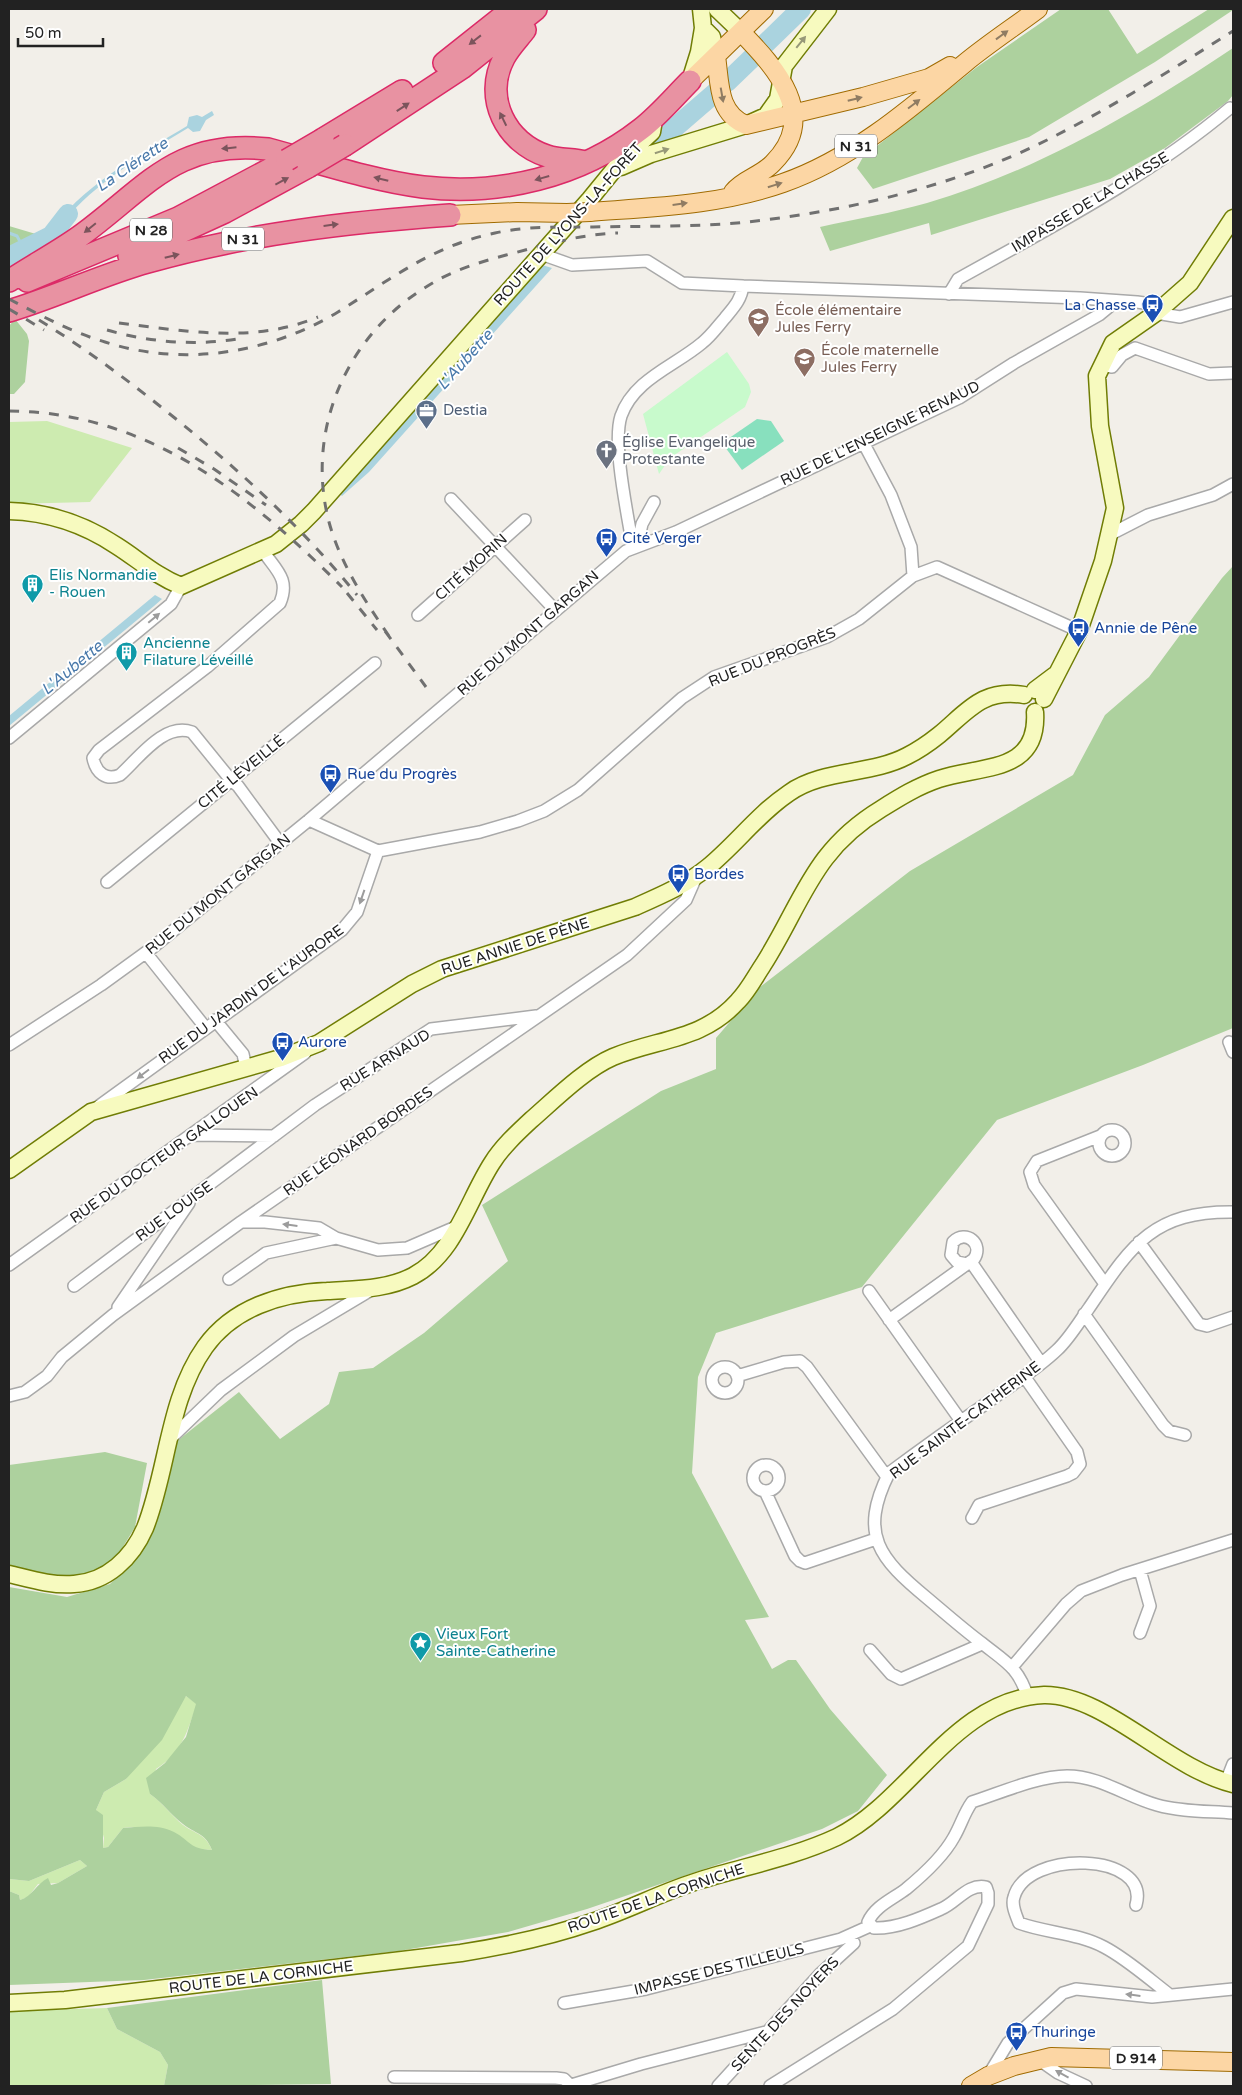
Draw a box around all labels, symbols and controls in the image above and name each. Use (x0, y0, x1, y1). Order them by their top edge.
scale bar (18, 15, 102, 47)
text: 50 m (25, 24, 62, 42)
one-way arrow (995, 30, 1009, 40)
one-way arrow (469, 34, 482, 45)
one-way arrow (796, 36, 807, 49)
one-way arrow (718, 88, 726, 104)
one-way arrow (847, 95, 862, 103)
one-way arrow (907, 99, 920, 110)
one-way arrow (396, 102, 409, 112)
one-way arrow (499, 112, 507, 126)
water label: La Clérette (92, 133, 173, 196)
road number: N 31 (835, 134, 877, 158)
street label: ROUTE DE LYONS-LA-FORÊT (490, 139, 646, 309)
one-way arrow (220, 144, 236, 152)
one-way arrow (654, 146, 669, 154)
street label: IMPASSE DE LA CHASSE (1008, 148, 1172, 256)
one-way arrow (534, 174, 549, 182)
one-way arrow (374, 175, 389, 183)
one-way arrow (275, 177, 289, 185)
one-way arrow (767, 181, 782, 189)
one-way arrow (672, 200, 688, 208)
road number: N 28 (130, 218, 172, 242)
one-way arrow (323, 221, 339, 229)
one-way arrow (84, 222, 97, 233)
road number: N 31 (222, 228, 264, 250)
one-way arrow (164, 252, 179, 260)
bus stop icon: La Chasse (1140, 293, 1164, 324)
place label: La Chasse (1064, 296, 1136, 314)
place label: École élémentaire Jules Ferry (775, 301, 901, 336)
school or university icon: École élémentaire Jules Ferry (747, 307, 771, 338)
water label: L'Aubette (433, 325, 498, 394)
place label: École maternelle Jules Ferry (821, 341, 939, 376)
school or university icon: École maternelle Jules Ferry (793, 347, 817, 378)
street label: RUE DE L'ENSEIGNE RENAUD (777, 377, 983, 489)
office icon: Destia (415, 398, 439, 429)
place label: Destia (443, 401, 488, 419)
place label: Église Evangelique Protestante (622, 433, 755, 468)
church icon: Église Evangelique Protestante (594, 439, 618, 470)
bus stop icon: Cité Verger (594, 526, 618, 557)
place label: Cité Verger (622, 529, 702, 547)
street label: CITÉ MORIN (431, 530, 511, 604)
place label: Elis Normandie - Rouen (49, 566, 157, 601)
street label: RUE DU MONT GARGAN (454, 567, 602, 699)
building icon: Elis Normandie - Rouen (21, 572, 45, 603)
one-way arrow (147, 612, 160, 623)
bus stop icon: Annie de Pêne (1066, 616, 1090, 647)
place label: Annie de Pêne (1094, 619, 1197, 637)
street label: RUE DU PROGRÈS (706, 623, 838, 691)
place label: Ancienne Filature Léveillé (143, 634, 254, 669)
water label: L'Aubette (37, 636, 108, 700)
building icon: Ancienne Filature Léveillé (115, 640, 139, 671)
street label: CITÉ LÉVEILLÉ (194, 731, 288, 813)
bus stop icon: Rue du Progrès (319, 762, 343, 793)
place label: Rue du Progrès (347, 765, 457, 783)
street label: RUE DU MONT GARGAN (142, 830, 294, 958)
bus stop icon: Bordes (666, 862, 690, 893)
place label: Bordes (694, 865, 744, 883)
one-way arrow (358, 890, 365, 905)
street label: RUE ANNIE DE PÈNE (439, 914, 591, 978)
street label: RUE DU JARDIN DE L'AURORE (155, 921, 347, 1067)
street label: RUE ARNAUD (337, 1025, 433, 1095)
bus stop icon: Aurore (270, 1030, 294, 1061)
place label: Aurore (298, 1033, 347, 1051)
one-way arrow (136, 1069, 150, 1079)
street label: RUE DU DOCTEUR GALLOUEN (66, 1083, 262, 1227)
street label: RUE LÉONARD BORDES (280, 1083, 436, 1199)
street label: RUE LOUISE (132, 1177, 216, 1245)
one-way arrow (282, 1221, 298, 1229)
street label: RUE SAINTE-CATHERINE (886, 1357, 1044, 1483)
place label: Vieux Fort Sainte-Catherine (436, 1625, 556, 1660)
place icon: Vieux Fort Sainte-Catherine (408, 1631, 432, 1662)
street label: ROUTE DE LA CORNICHE (565, 1859, 747, 1937)
street label: IMPASSE DES TILLEULS (632, 1939, 806, 1999)
street label: SENTE DES NOYERS (727, 1953, 843, 2075)
street label: ROUTE DE LA CORNICHE (168, 1957, 354, 1997)
one-way arrow (1124, 1991, 1140, 1999)
bus stop icon: Thuringe (1004, 2020, 1028, 2051)
place label: Thuringe (1032, 2023, 1096, 2041)
road number: D 914 (1110, 2046, 1162, 2070)
one-way arrow (1054, 2070, 1069, 2078)

